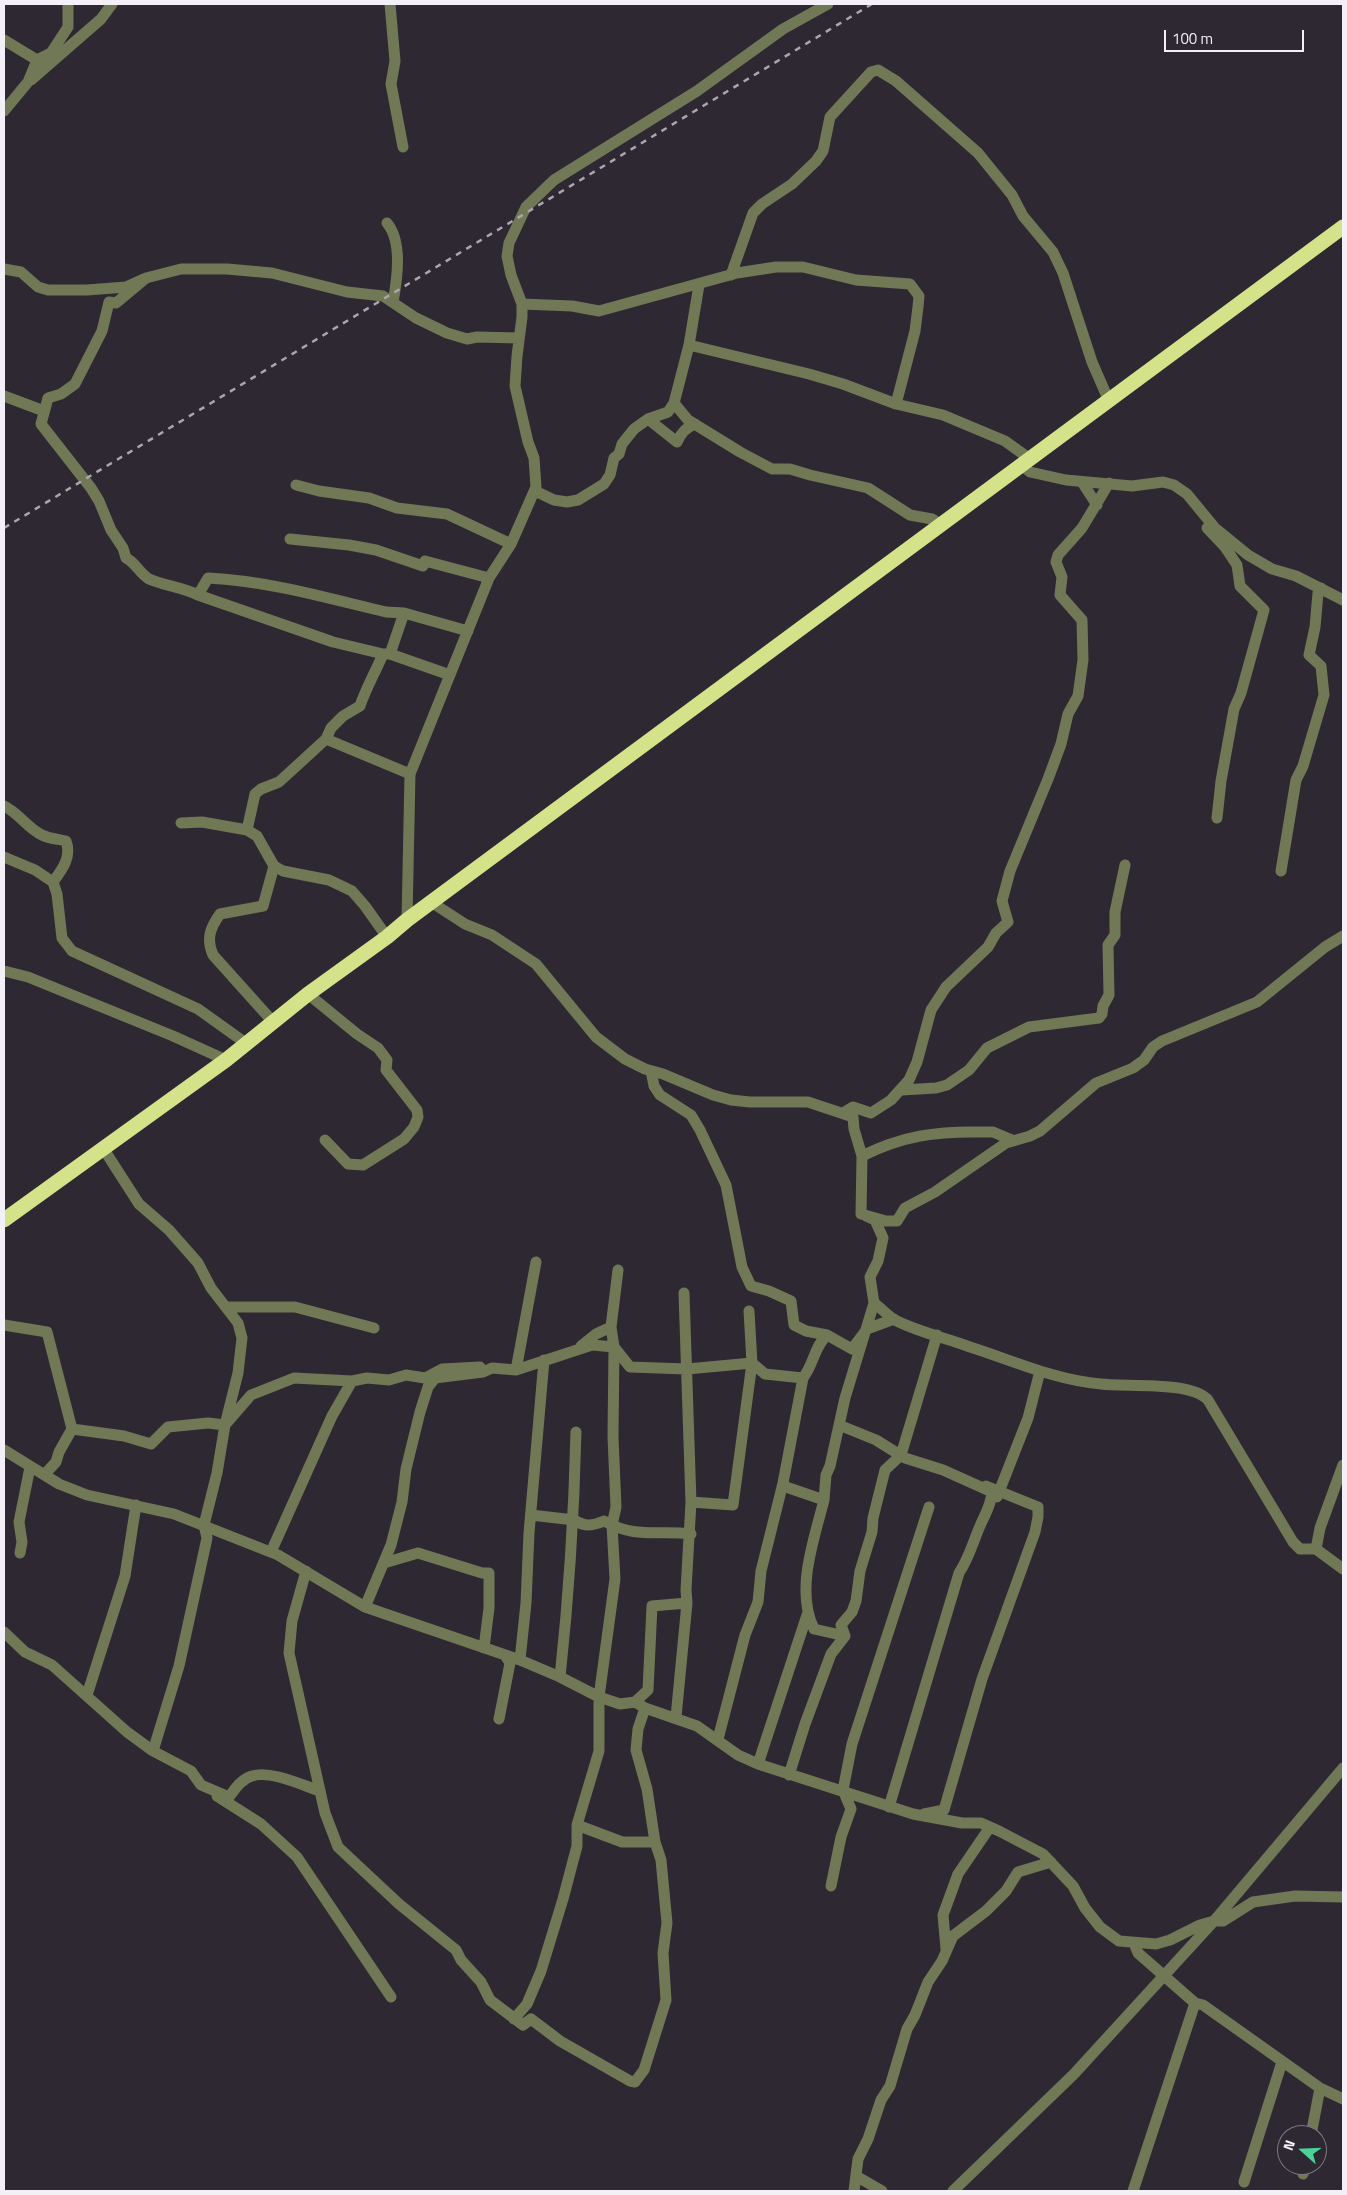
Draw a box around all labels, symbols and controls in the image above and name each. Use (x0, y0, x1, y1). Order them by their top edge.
scale bar (1167, 20, 1307, 52)
text: 100 m (1172, 27, 1213, 50)
north arrow (1277, 2125, 1327, 2175)
text: N (1277, 2137, 1300, 2153)

